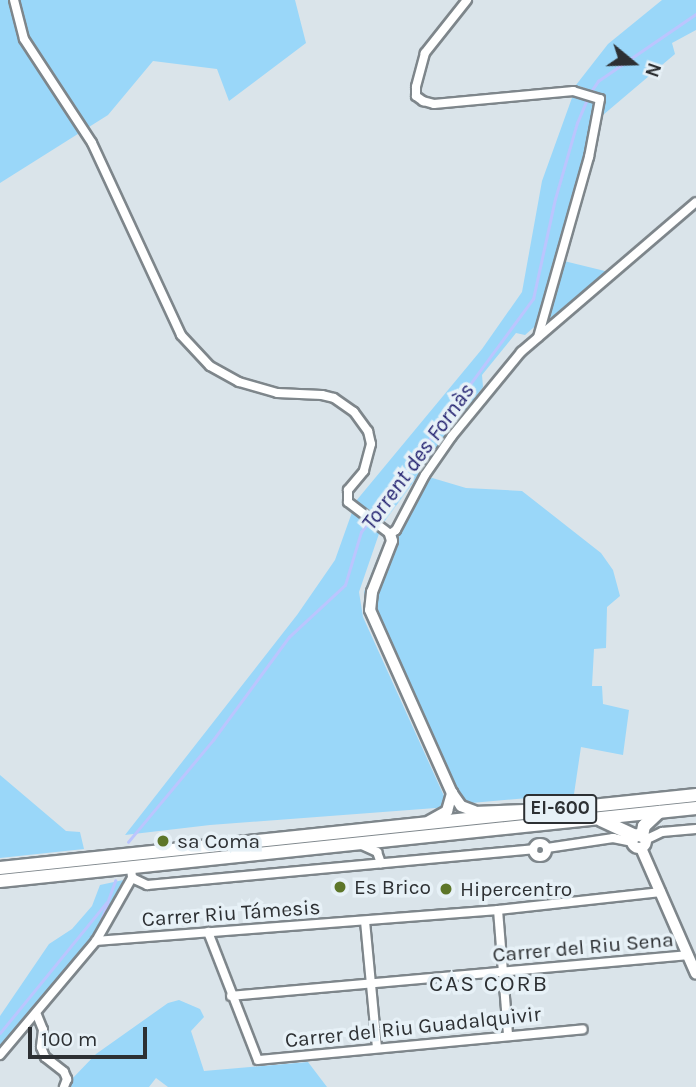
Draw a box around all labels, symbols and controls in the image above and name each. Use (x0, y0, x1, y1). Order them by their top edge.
north arrow (598, 28, 668, 98)
text: N (640, 60, 665, 80)
water label: Torrent des Fornàs (355, 378, 481, 536)
road number: EI-600 (522, 794, 598, 824)
place label: sa Coma (177, 828, 260, 854)
marker: sa Coma (155, 833, 171, 849)
place label: Es Brico (354, 874, 431, 900)
place label: Hipercentro (460, 876, 572, 902)
marker: Es Brico (332, 879, 348, 895)
marker: Hipercentro (438, 881, 454, 897)
street label: Carrer Riu Támesis (141, 894, 321, 932)
street label: Carrer del Riu Sena (491, 927, 675, 967)
district label: CAS CORB (430, 970, 548, 998)
street label: Carrer del Riu Guadalquivir (284, 1001, 542, 1053)
scale bar (32, 1014, 150, 1058)
text: 100 m (41, 1027, 98, 1051)

